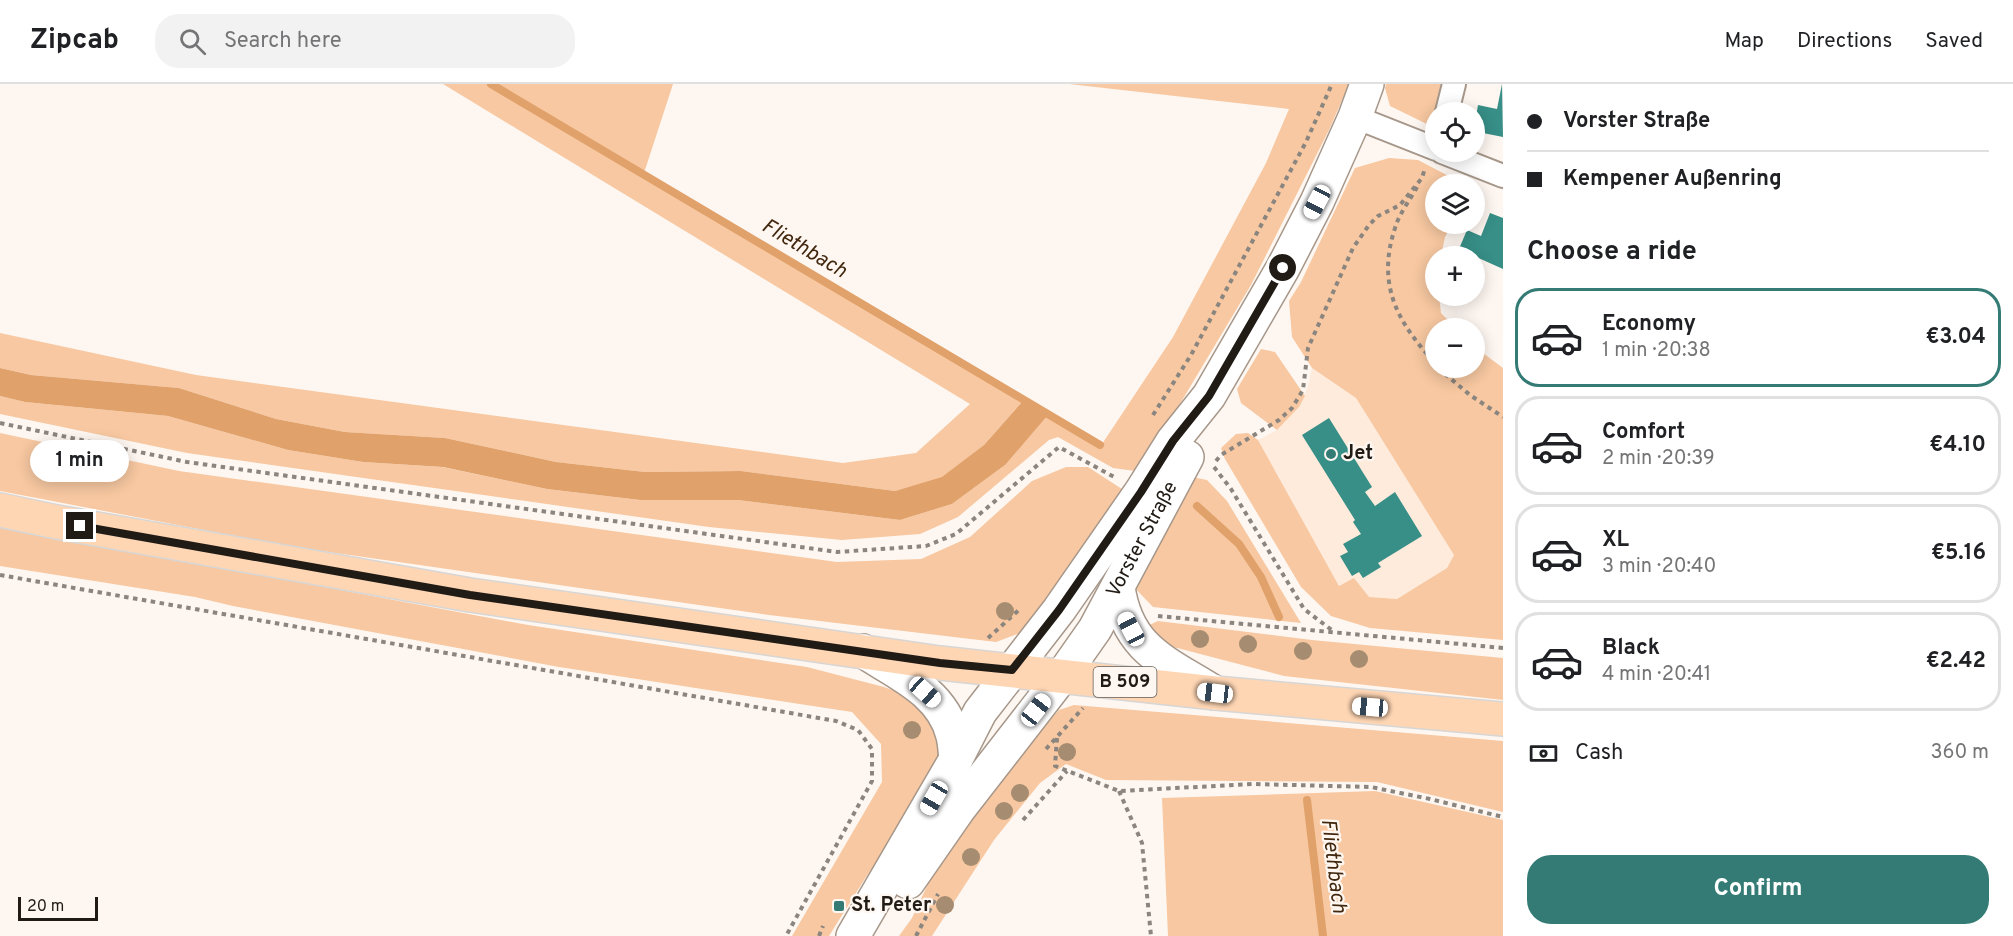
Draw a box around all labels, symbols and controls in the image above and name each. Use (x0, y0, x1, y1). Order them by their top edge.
search box (155, 14, 575, 68)
text: Zipcab (30, 23, 119, 59)
icon: search (176, 25, 209, 58)
text: Search here (224, 28, 341, 55)
text: Map (1724, 28, 1764, 55)
text: Directions (1797, 28, 1892, 55)
text: Saved (1925, 28, 1983, 55)
map controls (1425, 102, 1485, 378)
button: locate (1425, 102, 1485, 162)
text: Vorster Straße (1563, 108, 1710, 135)
text: Kempener Außenring (1563, 166, 1782, 193)
button: layers (1425, 174, 1485, 234)
car (1301, 182, 1333, 222)
water label: Fliethbach (756, 213, 852, 285)
text: Choose a ride (1527, 235, 1697, 269)
button: + (1425, 246, 1485, 306)
route start (1269, 254, 1296, 281)
icon: car (1530, 311, 1584, 365)
text: Economy (1602, 311, 1696, 338)
button: − (1425, 318, 1485, 378)
text: €3.04 (1925, 324, 1986, 351)
text: 1 min · 20:38 (1602, 338, 1711, 364)
icon: car (1530, 419, 1584, 473)
text: Comfort (1602, 419, 1685, 446)
text: €4.10 (1929, 432, 1986, 459)
callout: 1 min (31, 439, 130, 481)
place label: Jet (1343, 441, 1373, 467)
text: 2 min · 20:39 (1602, 446, 1715, 472)
marker: Jet (1324, 447, 1338, 461)
text: 1 min (55, 448, 104, 474)
street label: Vorster Straße (1101, 477, 1184, 602)
route end (66, 512, 93, 539)
icon: car (1530, 527, 1584, 581)
text: XL (1602, 527, 1629, 554)
text: €5.16 (1931, 540, 1986, 567)
text: 3 min · 20:40 (1602, 554, 1716, 580)
car (1115, 609, 1147, 649)
icon: car (1530, 635, 1584, 689)
text: Black (1602, 635, 1660, 662)
text: €2.42 (1926, 648, 1986, 675)
text: 4 min · 20:41 (1602, 662, 1711, 688)
road number: B 509 (1094, 667, 1156, 697)
car (906, 673, 944, 711)
car (1196, 682, 1234, 704)
car (1018, 690, 1054, 730)
car (1351, 696, 1389, 718)
icon: cash (1527, 737, 1560, 770)
text: Cash (1575, 740, 1624, 767)
text: 360 m (1931, 740, 1989, 766)
car (917, 778, 951, 818)
water label: Fliethbach (1314, 817, 1352, 915)
button: Confirm (1527, 855, 1989, 924)
place label: St. Peter (851, 893, 932, 919)
scale bar (18, 894, 98, 922)
text: 20 m (27, 897, 64, 917)
marker: St. Peter (832, 899, 846, 913)

